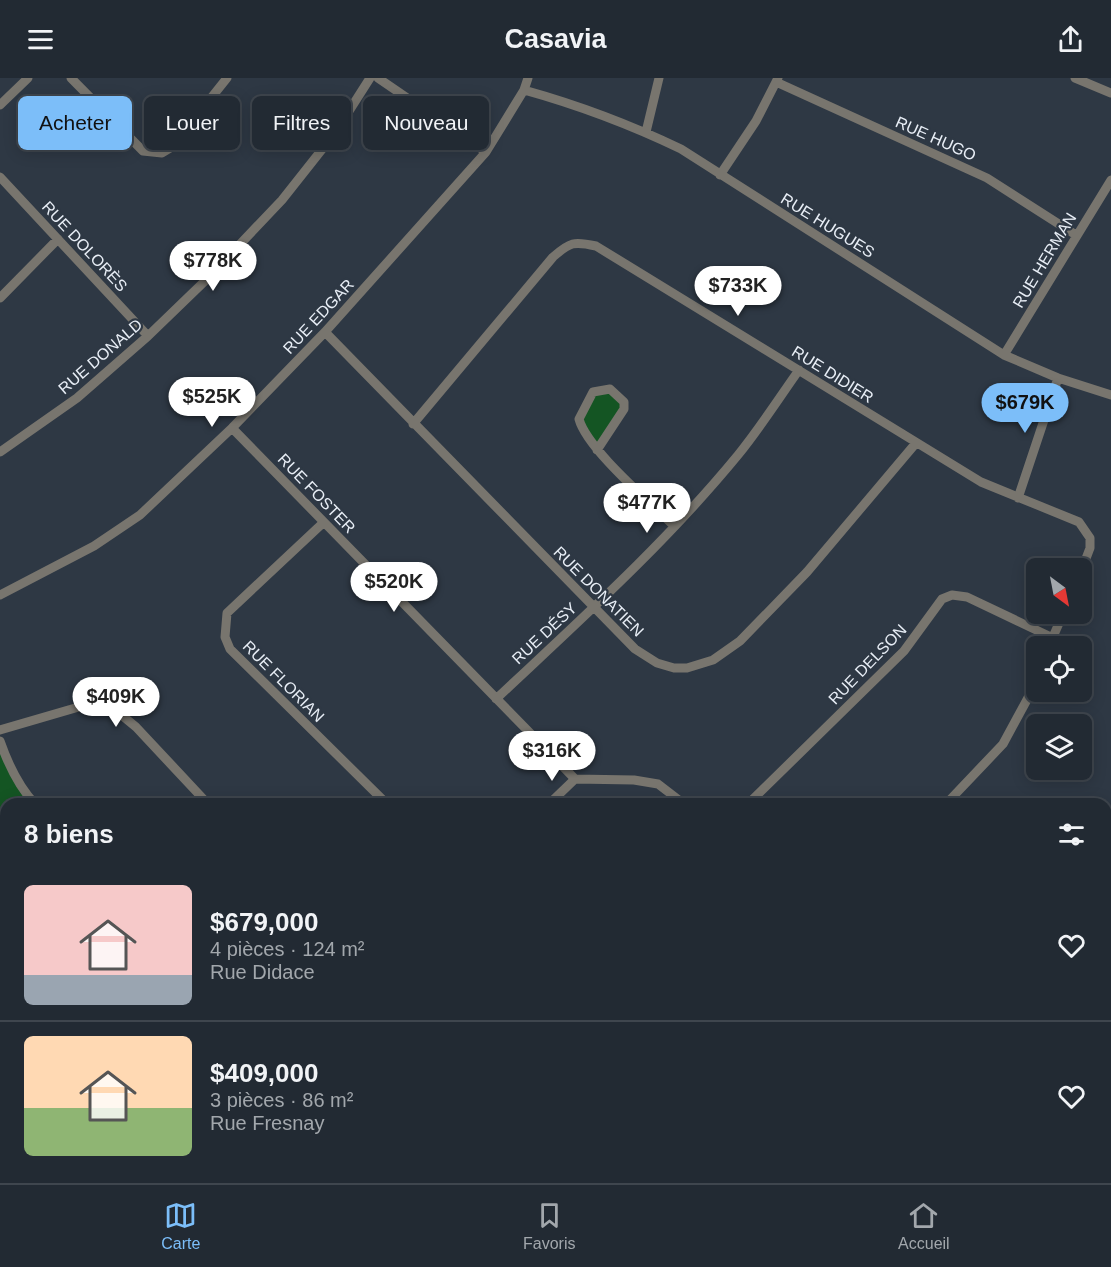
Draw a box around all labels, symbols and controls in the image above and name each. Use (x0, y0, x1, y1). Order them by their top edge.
icon: menu (24, 23, 57, 56)
icon: share (1054, 23, 1087, 56)
text: Casavia (504, 24, 607, 54)
chip: Acheter (18, 96, 132, 150)
chip: Louer (144, 96, 240, 150)
chip: Filtres (252, 96, 351, 150)
chip: Nouveau (363, 96, 489, 150)
street label: RUE HUGO (893, 113, 979, 164)
street label: RUE HUGUES (778, 190, 877, 261)
street label: RUE DOLORÈS (39, 197, 131, 295)
street label: RUE HERMAN (1009, 210, 1079, 311)
pin: $778K (171, 241, 255, 292)
text: $778K (184, 249, 242, 271)
pin: $733K (696, 266, 780, 317)
text: $733K (709, 274, 767, 296)
street label: RUE EDGAR (280, 276, 357, 357)
street label: RUE DONALD (55, 316, 145, 397)
street label: RUE DIDIER (789, 343, 876, 406)
pin: $525K (170, 377, 254, 428)
pin: $679K (983, 383, 1067, 434)
text: $525K (183, 385, 241, 407)
text: $679K (996, 391, 1054, 413)
street label: RUE FOSTER (275, 450, 359, 536)
pin: $477K (605, 483, 689, 534)
text: $477K (618, 491, 676, 513)
street label: RUE DONATIEN (550, 543, 647, 640)
north arrow (1026, 558, 1092, 624)
map controls (1026, 558, 1092, 780)
pin: $520K (352, 562, 436, 613)
text: $520K (365, 570, 423, 592)
street label: RUE DÉSY (508, 598, 580, 667)
street label: RUE DELSON (825, 621, 910, 708)
button: locate (1026, 636, 1092, 702)
street label: RUE FLORIAN (240, 637, 328, 725)
pin: $409K (74, 677, 158, 728)
text: $409K (87, 685, 145, 707)
button: layers (1026, 714, 1092, 780)
pin: $316K (510, 731, 594, 782)
text: $316K (523, 739, 581, 761)
icon: filters (1055, 818, 1088, 851)
text: 8 biens (24, 819, 114, 849)
text: $679,000 (210, 907, 318, 937)
icon: home (72, 909, 144, 981)
icon: heart (1055, 929, 1088, 962)
text: 4 pièces · 124 m² (210, 938, 365, 960)
text: Rue Didace (210, 961, 315, 983)
text: $409,000 (210, 1058, 318, 1088)
icon: home (72, 1060, 144, 1132)
icon: heart (1055, 1080, 1088, 1113)
text: 3 pièces · 86 m² (210, 1089, 353, 1111)
text: Rue Fresnay (210, 1112, 325, 1134)
tab: Carte (161, 1199, 200, 1253)
tab: Favoris (523, 1199, 575, 1253)
tab: Accueil (898, 1199, 950, 1253)

